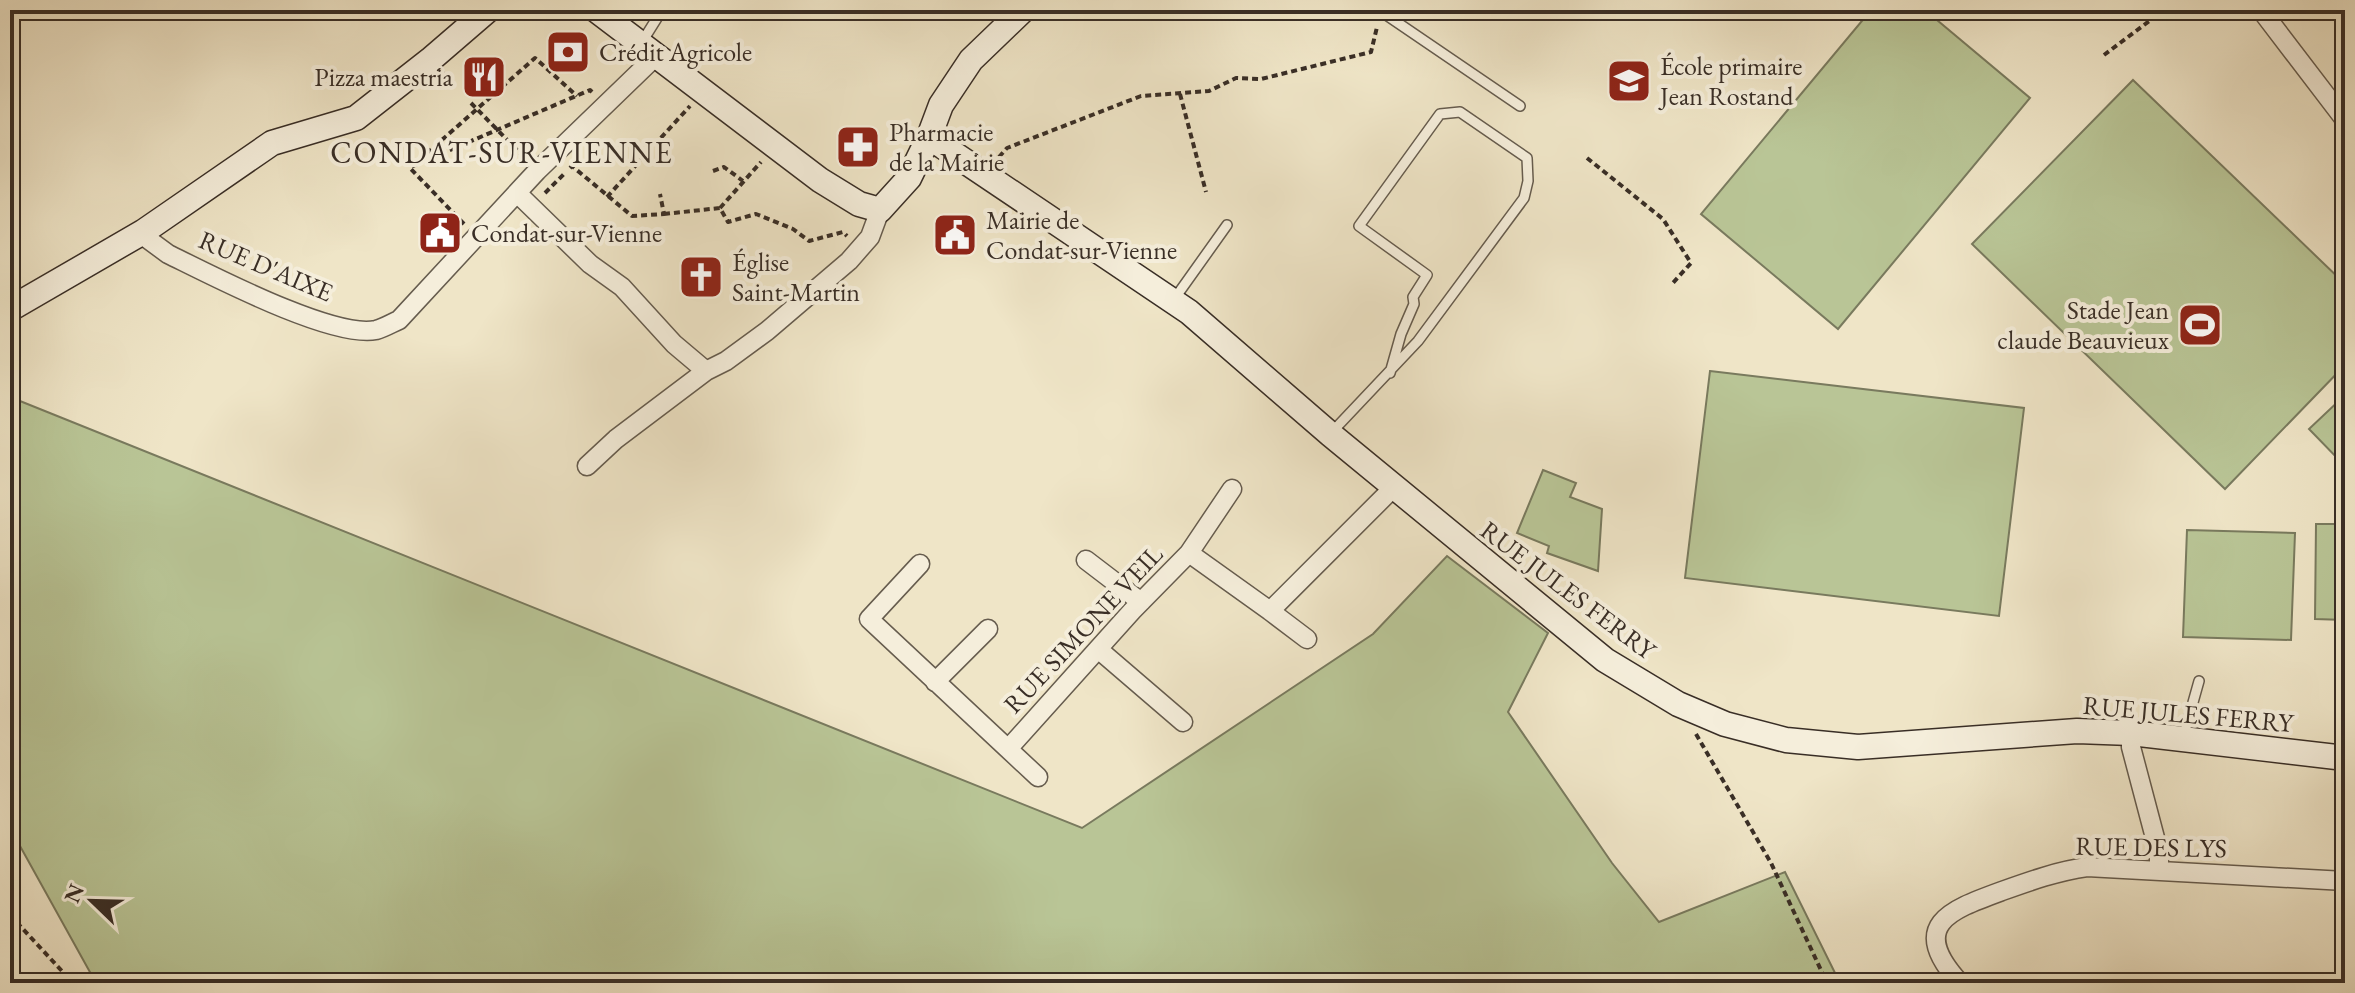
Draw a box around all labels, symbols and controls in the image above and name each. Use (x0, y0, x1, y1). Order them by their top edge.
bank icon: Crédit Agricole (544, 28, 592, 76)
place label: Crédit Agricole (599, 35, 752, 69)
place label: École primaire Jean Rostand (1658, 49, 1802, 113)
restaurant icon: Pizza maestria (460, 53, 508, 101)
school or university icon: École primaire Jean Rostand (1605, 57, 1653, 105)
place label: Pizza maestria (314, 60, 454, 94)
place label: Pharmacie de la Mairie (889, 115, 1004, 179)
pharmacy icon: Pharmacie de la Mairie (834, 123, 882, 171)
district label: CONDAT-SUR-VIENNE (330, 133, 674, 172)
place label: Mairie de Condat-sur-Vienne (986, 203, 1177, 267)
public building icon: Condat-sur-Vienne (416, 209, 464, 257)
public building icon: Mairie de Condat-sur-Vienne (931, 211, 979, 259)
place label: Condat-sur-Vienne (471, 216, 662, 250)
street label: RUE D'AIXE (194, 223, 338, 310)
place label: Église Saint-Martin (732, 245, 860, 309)
church icon: Église Saint-Martin (677, 253, 725, 301)
place label: Stade Jean claude Beauvieux (1997, 293, 2170, 357)
sports icon: Stade Jean claude Beauvieux (2176, 301, 2224, 349)
street label: RUE JULES FERRY (1474, 513, 1664, 668)
street label: RUE SIMONE VEIL (996, 538, 1170, 720)
street label: RUE JULES FERRY (2082, 688, 2296, 740)
street label: RUE DES LYS (2075, 829, 2227, 865)
north arrow (52, 861, 132, 941)
text: N (57, 879, 91, 907)

